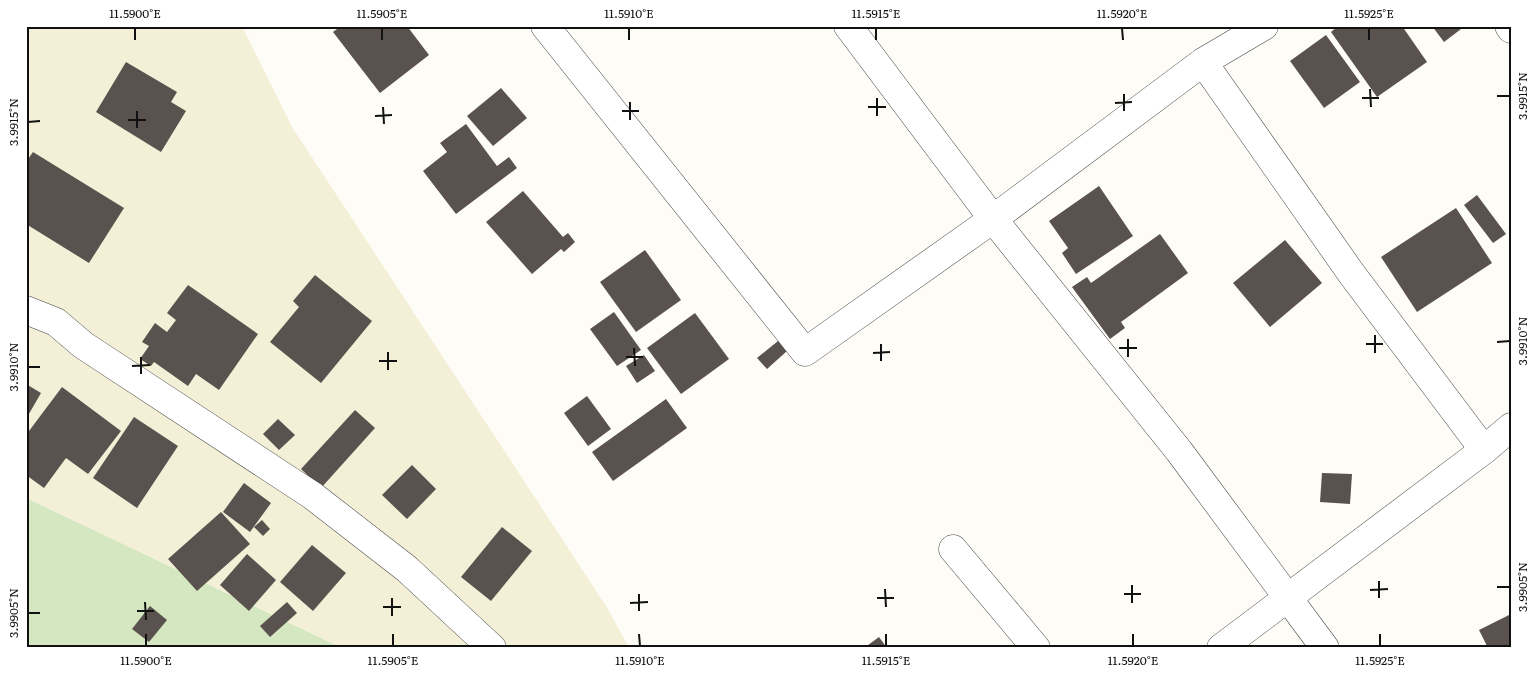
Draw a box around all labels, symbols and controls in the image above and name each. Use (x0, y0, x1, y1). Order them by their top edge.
text: 11.5900°E (109, 4, 161, 22)
text: 11.5905°E (357, 4, 408, 22)
text: 11.5910°E (604, 4, 654, 22)
text: 11.5915°E (852, 4, 901, 22)
text: 11.5920°E (1097, 4, 1148, 22)
text: 11.5925°E (1344, 4, 1394, 22)
text: 3.9915°N (1513, 72, 1531, 120)
text: 3.9915°N (4, 98, 22, 146)
text: 3.9910°N (1513, 317, 1531, 365)
text: 3.9910°N (4, 343, 22, 391)
text: 3.9905°N (1513, 562, 1531, 612)
text: 3.9905°N (4, 588, 22, 638)
text: 11.5900°E (120, 651, 172, 669)
text: 11.5905°E (368, 651, 419, 669)
text: 11.5910°E (615, 651, 665, 669)
text: 11.5915°E (862, 651, 911, 669)
text: 11.5920°E (1108, 651, 1159, 669)
text: 11.5925°E (1355, 651, 1405, 669)

